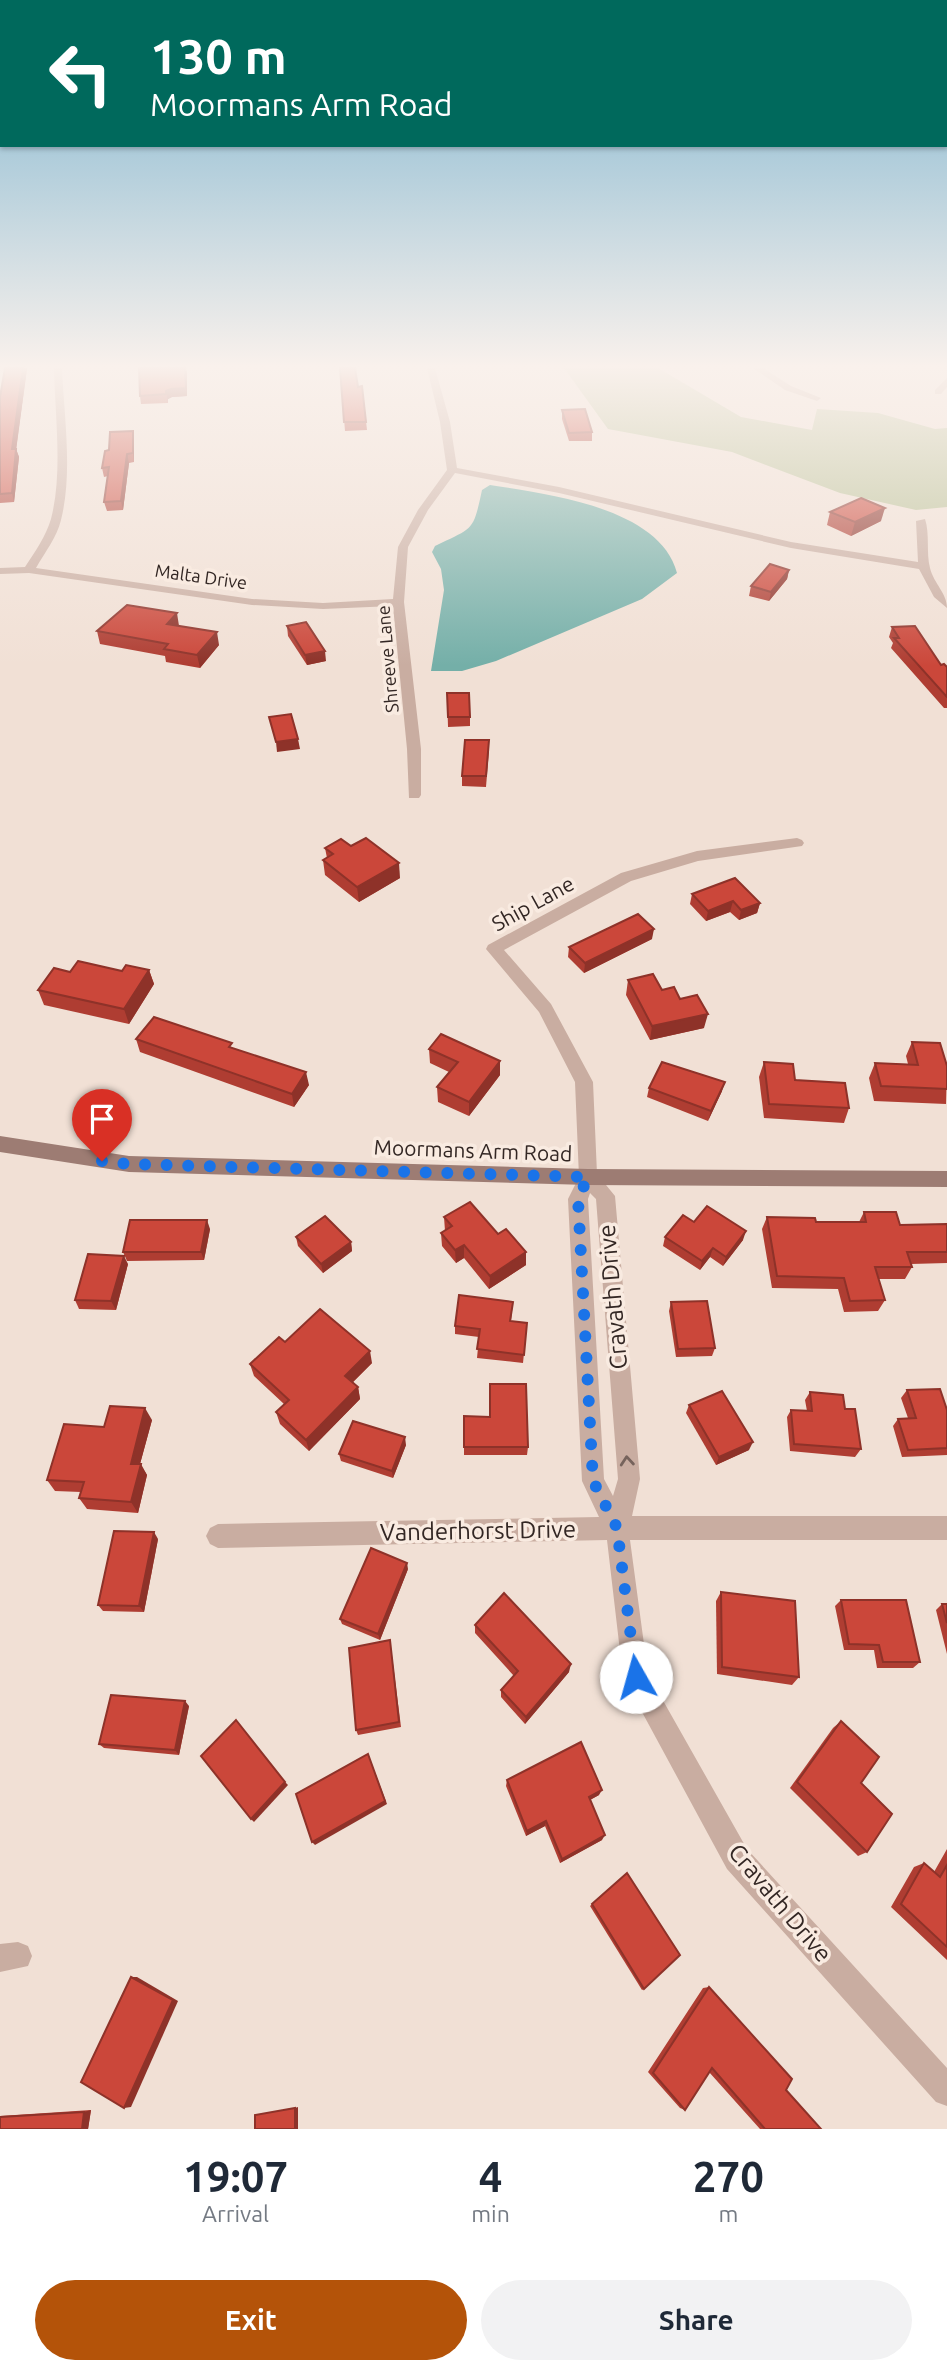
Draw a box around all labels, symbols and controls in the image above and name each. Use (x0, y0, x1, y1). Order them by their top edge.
icon: left (35, 28, 126, 119)
text: 130 m (150, 28, 287, 83)
text: Moormans Arm Road (150, 86, 453, 122)
street label: Malta Drive (154, 560, 248, 592)
street label: Shreeve Lane (372, 604, 402, 714)
street label: Ship Lane (487, 871, 578, 936)
pin (72, 1089, 132, 1161)
icon: arrive (83, 1100, 121, 1138)
street label: Moormans Arm Road (373, 1135, 573, 1165)
street label: Cravath Drive (593, 1223, 632, 1371)
one-way arrow (620, 1455, 635, 1466)
street label: Vanderhorst Drive (380, 1515, 576, 1546)
position arrow (599, 1640, 673, 1714)
street label: Cravath Drive (723, 1838, 837, 1967)
text: 19:07 (183, 2153, 288, 2200)
text: 4 (479, 2153, 502, 2200)
text: 270 (693, 2153, 764, 2200)
text: Arrival (202, 2201, 269, 2226)
text: min (471, 2201, 510, 2226)
text: m (718, 2201, 738, 2226)
button: Exit (35, 2280, 467, 2360)
button: Share (481, 2280, 912, 2360)

